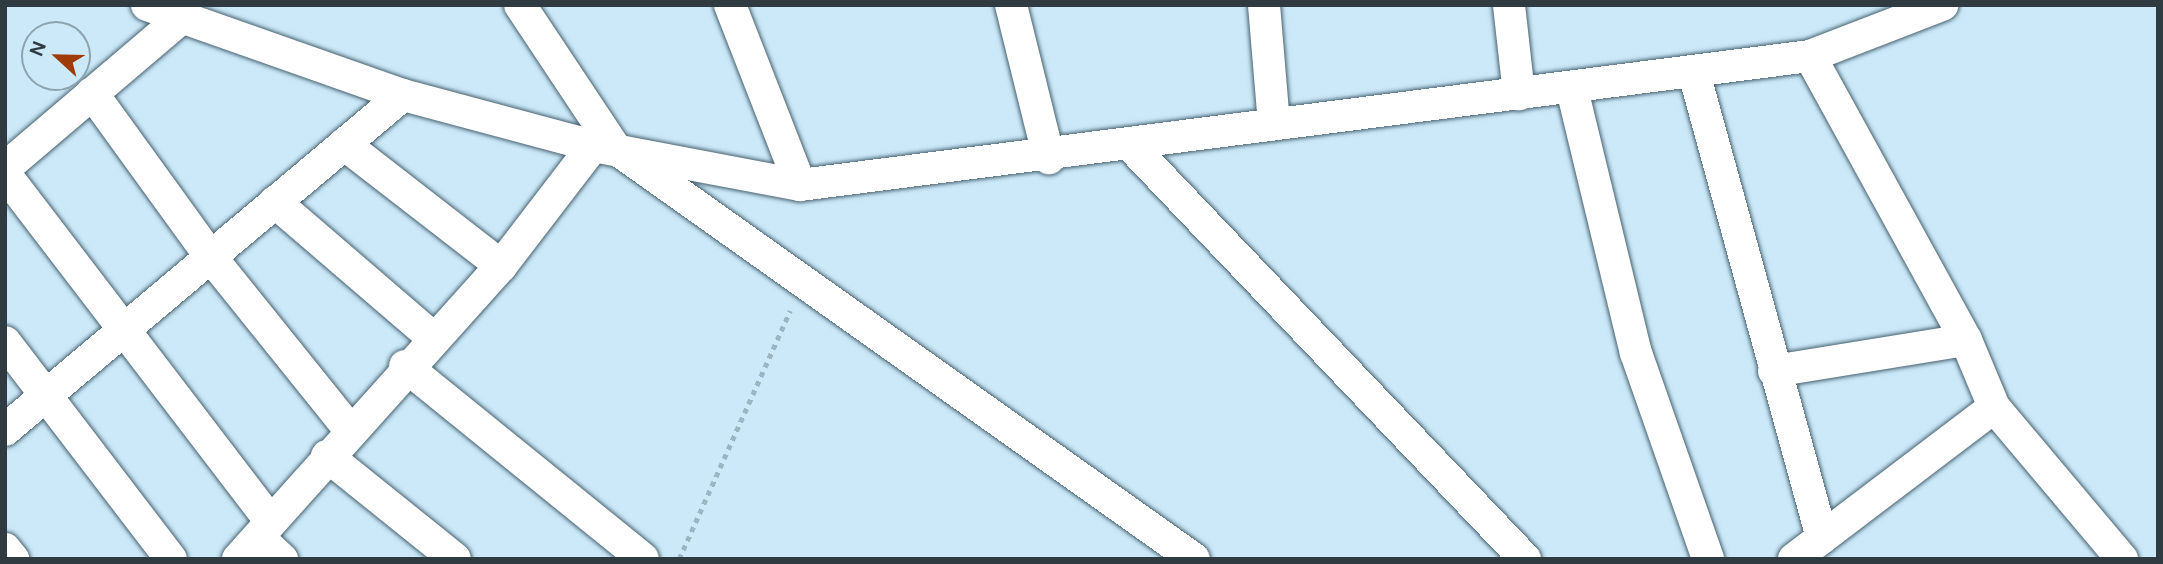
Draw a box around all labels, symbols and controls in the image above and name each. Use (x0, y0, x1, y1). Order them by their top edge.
north arrow (21, 21, 91, 91)
text: N (24, 38, 52, 60)

